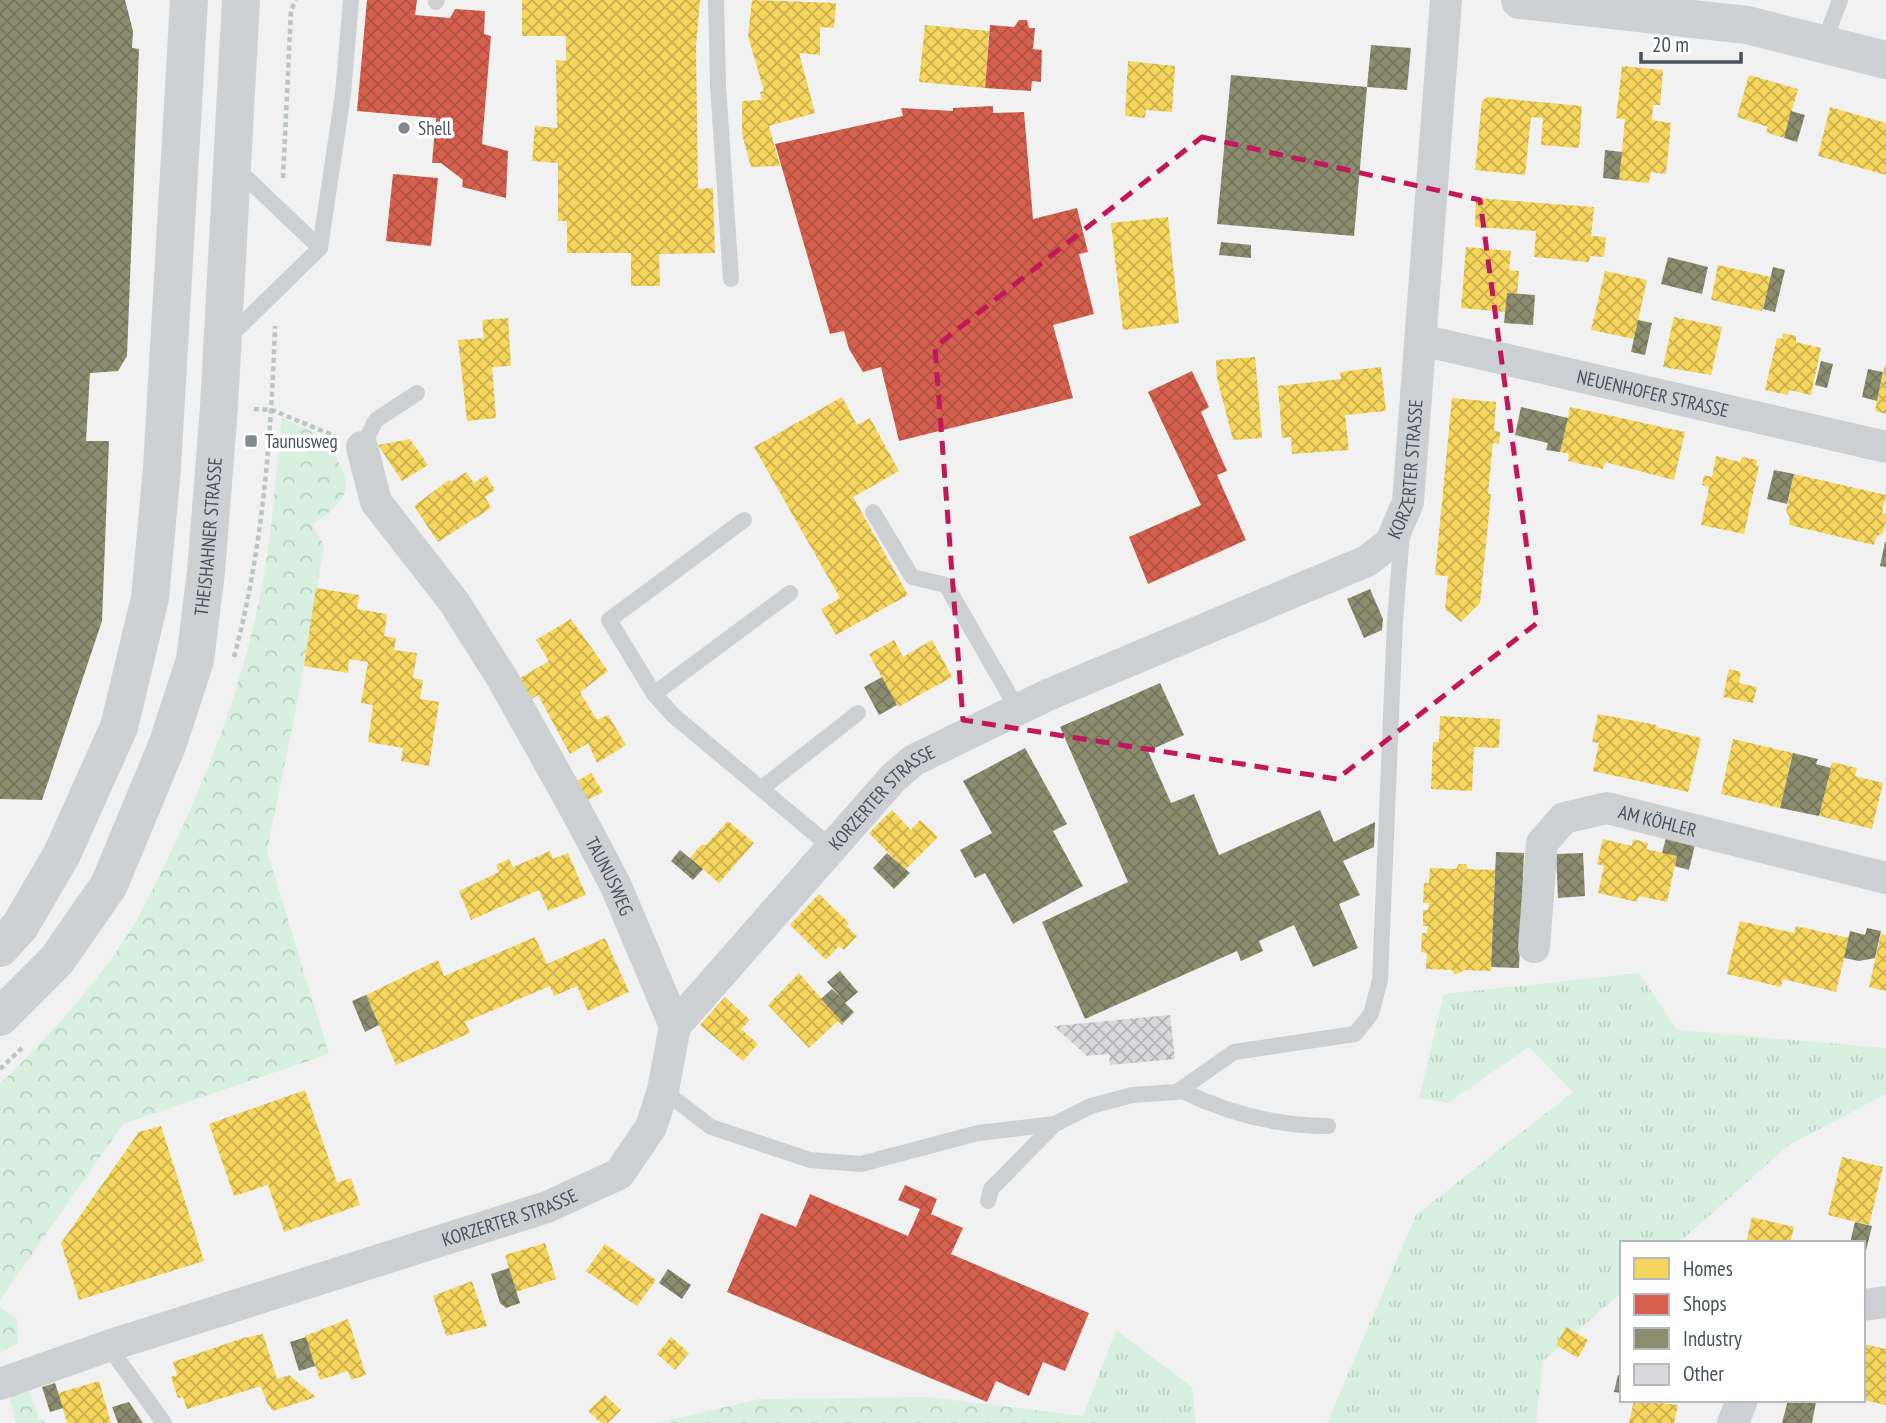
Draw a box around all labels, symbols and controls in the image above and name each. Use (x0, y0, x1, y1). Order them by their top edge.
scale bar (1641, 21, 1741, 65)
text: 20 m (1652, 31, 1689, 58)
place label: Shell (418, 116, 452, 140)
marker: Shell (396, 120, 412, 136)
street label: NEUENHOFER STRASSE (1575, 364, 1731, 422)
street label: KORZERTER STRASSE (1382, 399, 1428, 542)
place label: Taunusweg (265, 429, 338, 453)
marker: Taunusweg (243, 433, 259, 449)
street label: THEISHAHNER STRASSE (189, 456, 227, 617)
street label: KORZERTER STRASSE (823, 740, 939, 855)
street label: AM KÖHLER (1616, 799, 1699, 842)
street label: TAUNUSWEG (580, 833, 639, 919)
street label: KORZERTER STRASSE (439, 1183, 581, 1252)
legend (1620, 1241, 1865, 1402)
text: Homes (1683, 1255, 1733, 1282)
text: Shops (1683, 1290, 1727, 1317)
text: Industry (1683, 1325, 1742, 1352)
text: Other (1683, 1360, 1724, 1387)

